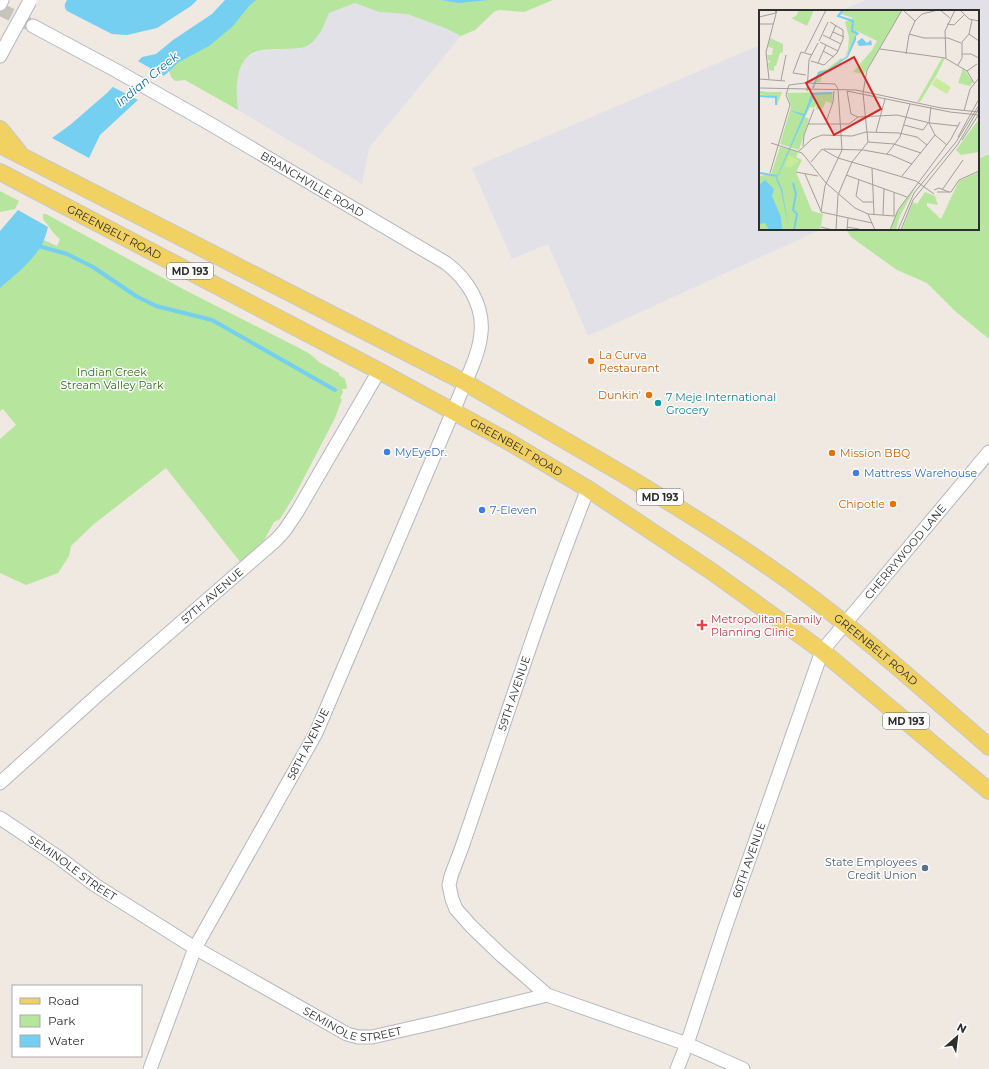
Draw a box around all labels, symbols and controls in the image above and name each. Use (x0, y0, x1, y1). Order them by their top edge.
inset map (759, 10, 979, 230)
water label: Indian Creek (113, 48, 182, 110)
street label: BRANCHVILLE ROAD (258, 148, 367, 220)
street label: GREENBELT ROAD (65, 201, 164, 263)
road number: MD 193 (167, 263, 213, 279)
place label: La Curva Restaurant (599, 348, 660, 375)
marker: La Curva Restaurant (586, 356, 596, 366)
park label: Indian Creek Stream Valley Park (60, 365, 164, 392)
place label: Dunkin' (598, 388, 641, 402)
marker: Dunkin' (644, 390, 654, 400)
place label: 7 Meje International Grocery (666, 390, 776, 417)
marker: 7 Meje International Grocery (653, 398, 663, 408)
street label: GREENBELT ROAD (467, 415, 565, 479)
place label: MyEyeDr. (395, 445, 447, 459)
place label: Mission BBQ (840, 446, 911, 460)
marker: MyEyeDr. (382, 447, 392, 457)
marker: Mission BBQ (827, 448, 837, 458)
place label: Mattress Warehouse (864, 466, 977, 480)
marker: Mattress Warehouse (851, 468, 861, 478)
road number: MD 193 (637, 489, 683, 505)
place label: Chipotle (838, 497, 885, 511)
marker: Chipotle (888, 499, 898, 509)
street label: CHERRYWOOD LANE (861, 501, 949, 602)
place label: 7-Eleven (490, 503, 537, 517)
marker: 7-Eleven (477, 505, 487, 515)
street label: 57TH AVENUE (178, 565, 246, 627)
street label: GREENBELT ROAD (831, 611, 921, 688)
place label: Metropolitan Family Planning Clinic (711, 612, 822, 639)
marker: Metropolitan Family Planning Clinic (696, 619, 708, 631)
street label: 59TH AVENUE (495, 654, 533, 733)
street label: 58TH AVENUE (284, 706, 332, 782)
road number: MD 193 (883, 713, 929, 729)
street label: 60TH AVENUE (729, 820, 769, 900)
street label: SEMINOLE STREET (26, 832, 120, 904)
place label: State Employees Credit Union (825, 855, 918, 882)
marker: State Employees Credit Union (920, 863, 930, 873)
legend (12, 985, 142, 1057)
text: Road (48, 993, 79, 1008)
street label: SEMINOLE STREET (300, 1004, 403, 1044)
text: Park (48, 1013, 76, 1028)
north arrow (937, 1017, 977, 1057)
text: N (954, 1020, 969, 1036)
text: Water (48, 1033, 85, 1048)

